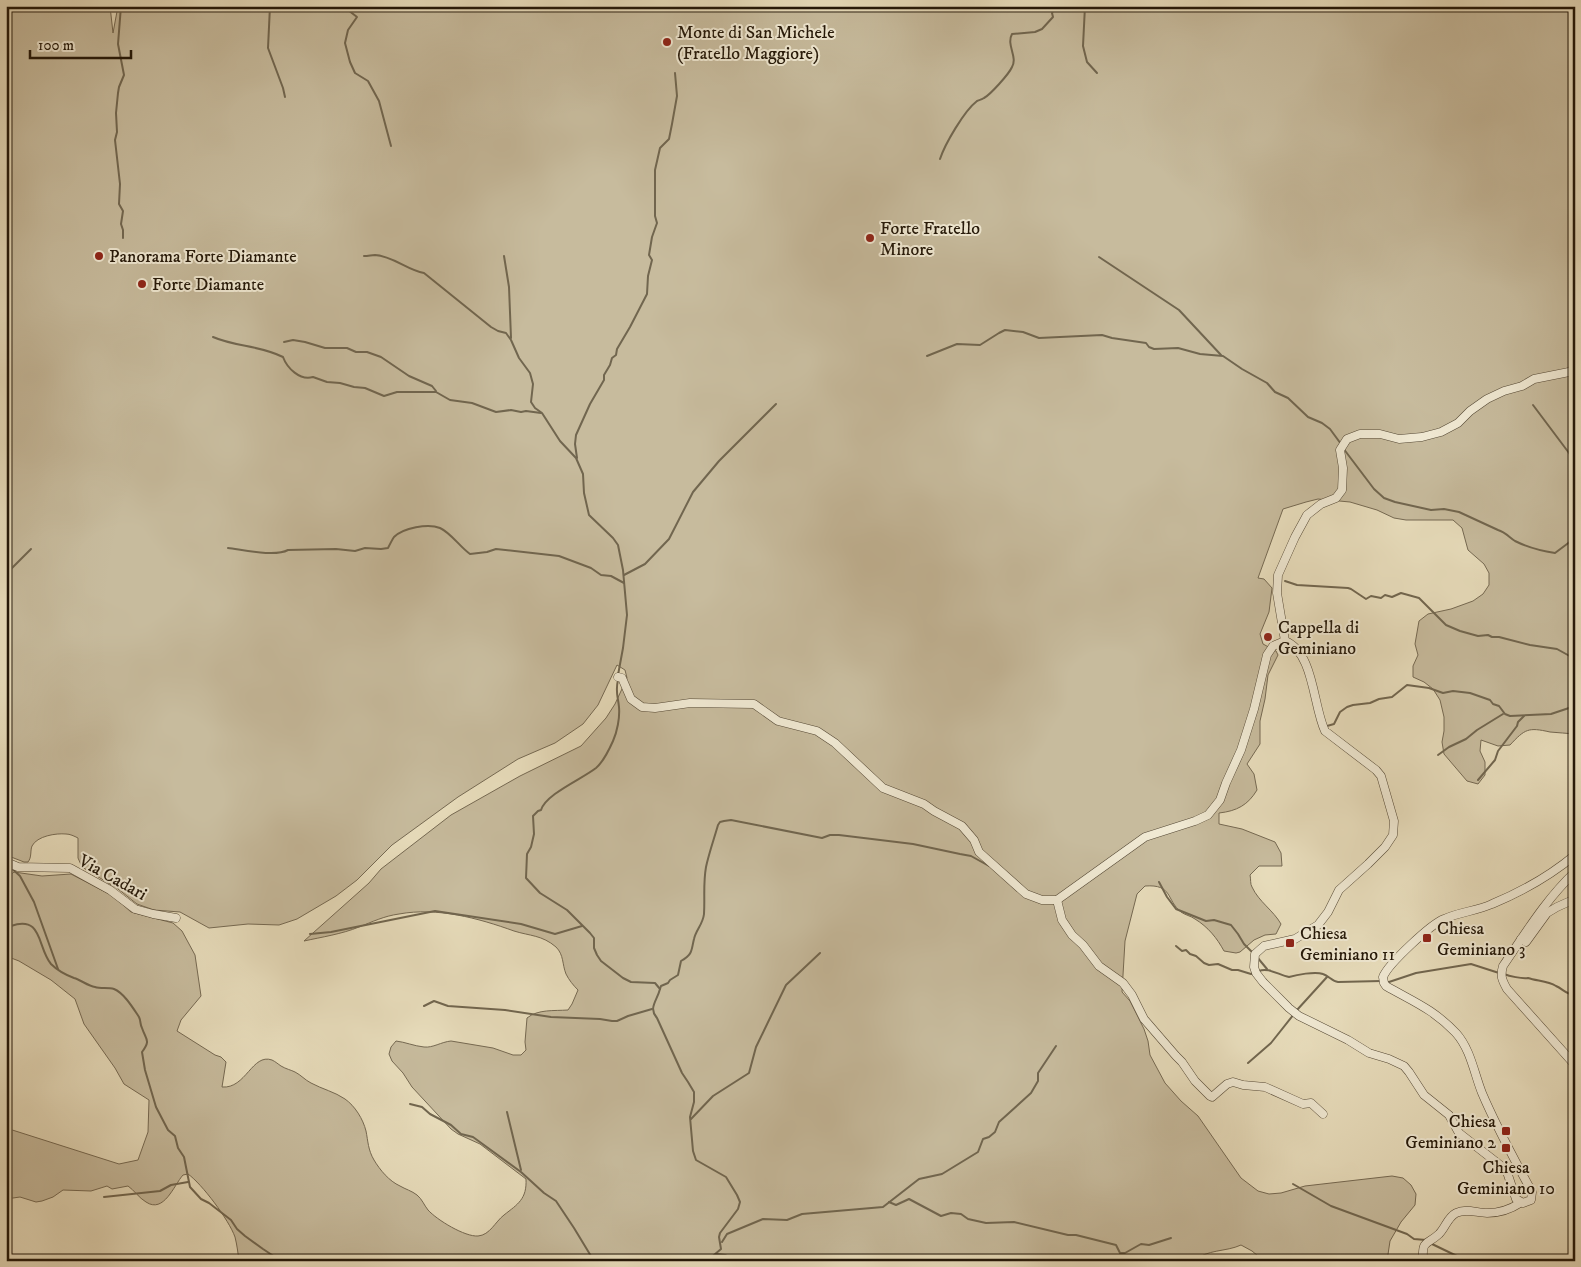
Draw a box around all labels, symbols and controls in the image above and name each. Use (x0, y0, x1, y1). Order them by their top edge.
place label: Monte di San Michele (Fratello Maggiore) (677, 22, 835, 65)
scale bar (30, 28, 131, 60)
text: 100 m (38, 36, 74, 55)
marker: Monte di San Michele (Fratello Maggiore) (661, 36, 673, 48)
place label: Forte Fratello Minore (880, 218, 980, 261)
marker: Forte Fratello Minore (864, 232, 876, 244)
place label: Panorama Forte Diamante (109, 246, 297, 268)
marker: Panorama Forte Diamante (93, 250, 105, 262)
place label: Forte Diamante (152, 274, 264, 296)
marker: Forte Diamante (136, 278, 148, 290)
place label: Cappella di Geminiano (1278, 617, 1359, 660)
marker: Cappella di Geminiano (1262, 631, 1274, 643)
street label: Via Cadari (74, 850, 151, 906)
place label: Chiesa Geminiano 3 (1437, 918, 1526, 961)
place label: Chiesa Geminiano 11 (1300, 923, 1395, 966)
marker: Chiesa Geminiano 3 (1421, 932, 1433, 944)
marker: Chiesa Geminiano 11 (1284, 937, 1296, 949)
place label: Chiesa Geminiano 2 (1405, 1111, 1496, 1154)
marker: Chiesa Geminiano 2 (1500, 1125, 1512, 1137)
marker: Chiesa Geminiano 10 (1500, 1142, 1512, 1154)
place label: Chiesa Geminiano 10 (1457, 1157, 1555, 1200)

